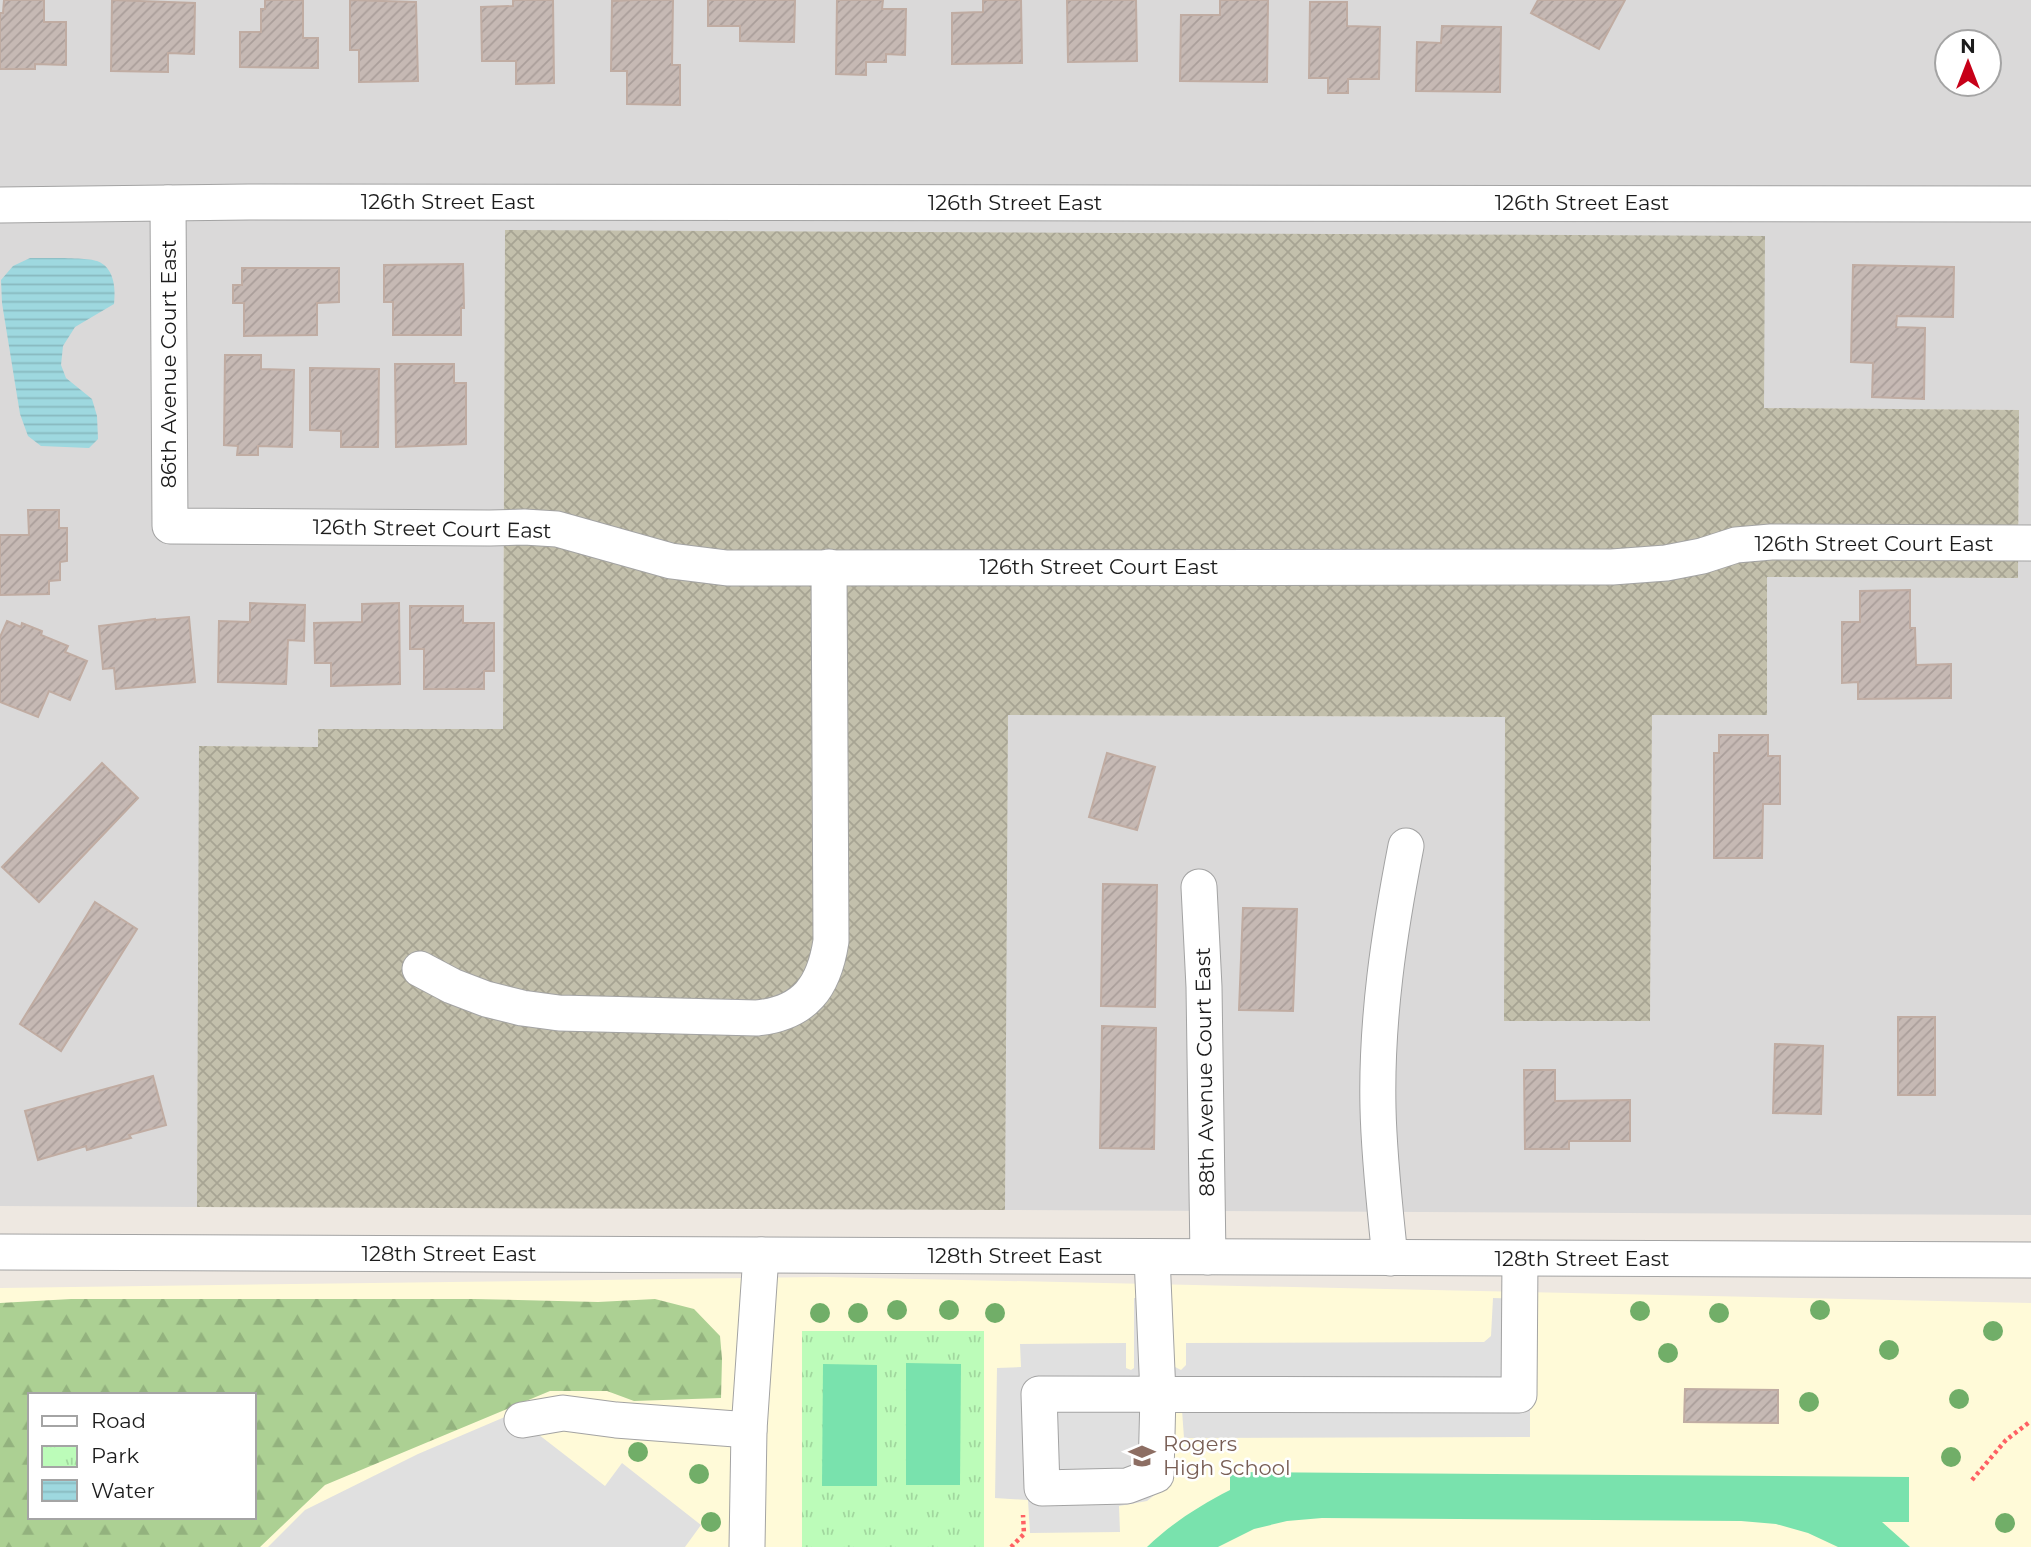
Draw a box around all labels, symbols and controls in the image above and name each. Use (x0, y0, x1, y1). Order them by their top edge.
north arrow (1933, 28, 2003, 98)
text: N (1960, 35, 1976, 58)
street label: 126th Street East (361, 189, 535, 214)
street label: 126th Street East (928, 190, 1102, 215)
street label: 126th Street East (1495, 190, 1669, 215)
street label: 86th Avenue Court East (156, 240, 181, 488)
street label: 126th Street Court East (312, 514, 552, 543)
street label: 126th Street Court East (1755, 531, 1993, 556)
street label: 126th Street Court East (980, 554, 1218, 579)
street label: 88th Avenue Court East (1190, 947, 1219, 1197)
street label: 128th Street East (361, 1241, 537, 1266)
street label: 128th Street East (927, 1243, 1103, 1268)
street label: 128th Street East (1494, 1246, 1670, 1271)
legend (28, 1393, 256, 1519)
text: Road (91, 1408, 146, 1433)
place label: Rogers High School (1163, 1431, 1291, 1480)
school or university icon: Rogers High School (1127, 1441, 1157, 1471)
text: Park (91, 1443, 139, 1468)
text: Water (91, 1478, 155, 1503)

